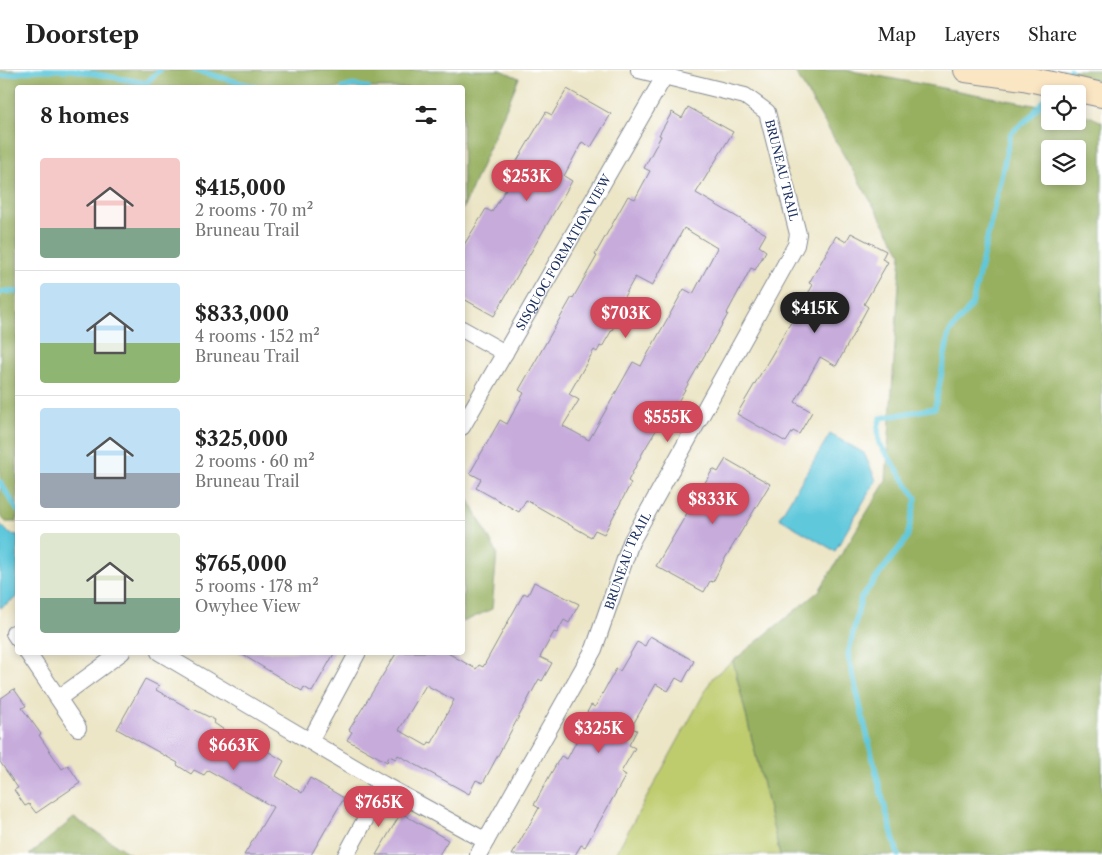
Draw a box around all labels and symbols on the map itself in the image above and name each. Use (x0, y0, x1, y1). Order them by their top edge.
street label: BRUNEAU TRAIL (762, 118, 802, 222)
pin: $253K (492, 160, 562, 202)
street label: SISQUOC FORMATION VIEW (512, 171, 614, 333)
pin: $415K (780, 292, 850, 334)
pin: $703K (591, 296, 661, 339)
pin: $555K (633, 400, 703, 443)
pin: $833K (678, 482, 748, 525)
street label: BRUNEAU TRAIL (601, 509, 654, 611)
pin: $325K (564, 712, 634, 754)
pin: $663K (199, 728, 269, 771)
pin: $765K (344, 786, 414, 828)

